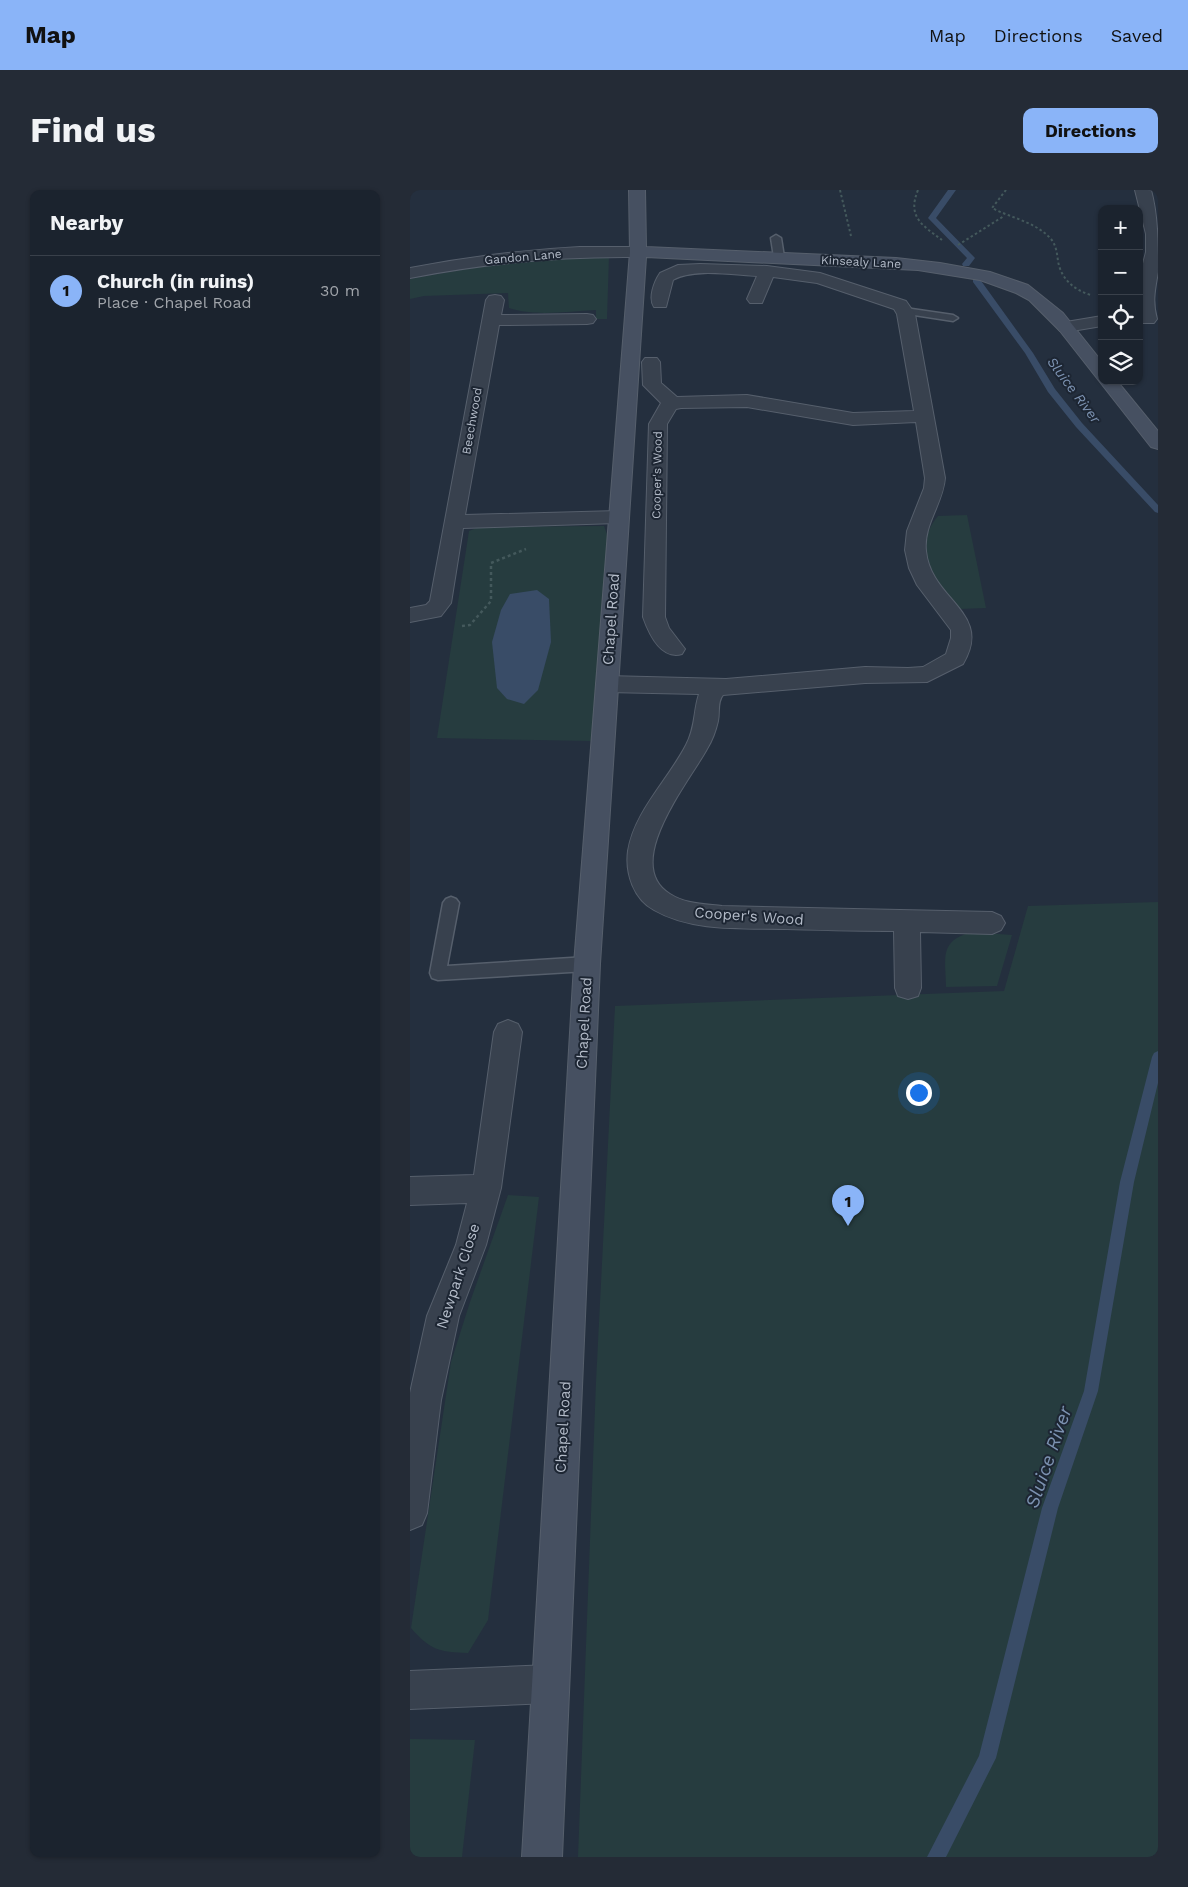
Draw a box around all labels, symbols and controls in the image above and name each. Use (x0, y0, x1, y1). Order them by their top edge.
text: Map (25, 21, 76, 49)
text: Map (929, 25, 966, 46)
text: Directions (994, 25, 1083, 46)
text: Saved (1111, 25, 1163, 46)
button: Directions (1023, 108, 1158, 153)
text: Find us (30, 109, 156, 151)
map controls (1098, 205, 1143, 385)
button: + (1098, 205, 1143, 250)
text: Nearby (50, 210, 123, 235)
street label: Gandon Lane (484, 247, 562, 267)
button: − (1098, 250, 1143, 295)
street label: Kinsealy Lane (821, 253, 901, 271)
text: Church (in ruins) (97, 270, 254, 293)
text: 1 (63, 281, 69, 300)
text: 30 m (320, 281, 360, 300)
text: Place · Chapel Road (97, 293, 251, 312)
button: locate (1098, 295, 1143, 340)
button: layers (1098, 340, 1143, 385)
water label: Sluice River (1044, 354, 1104, 427)
street label: Beechwood (459, 387, 485, 455)
street label: Cooper's Wood (649, 431, 665, 519)
street label: Chapel Road (599, 573, 623, 665)
street label: Cooper's Wood (694, 903, 804, 929)
street label: Chapel Road (573, 977, 595, 1069)
your location (906, 1080, 932, 1106)
pin: 1 (832, 1185, 864, 1226)
street label: Newpark Close (432, 1221, 484, 1331)
street label: Chapel Road (552, 1381, 574, 1473)
water label: Sluice River (1020, 1403, 1077, 1511)

